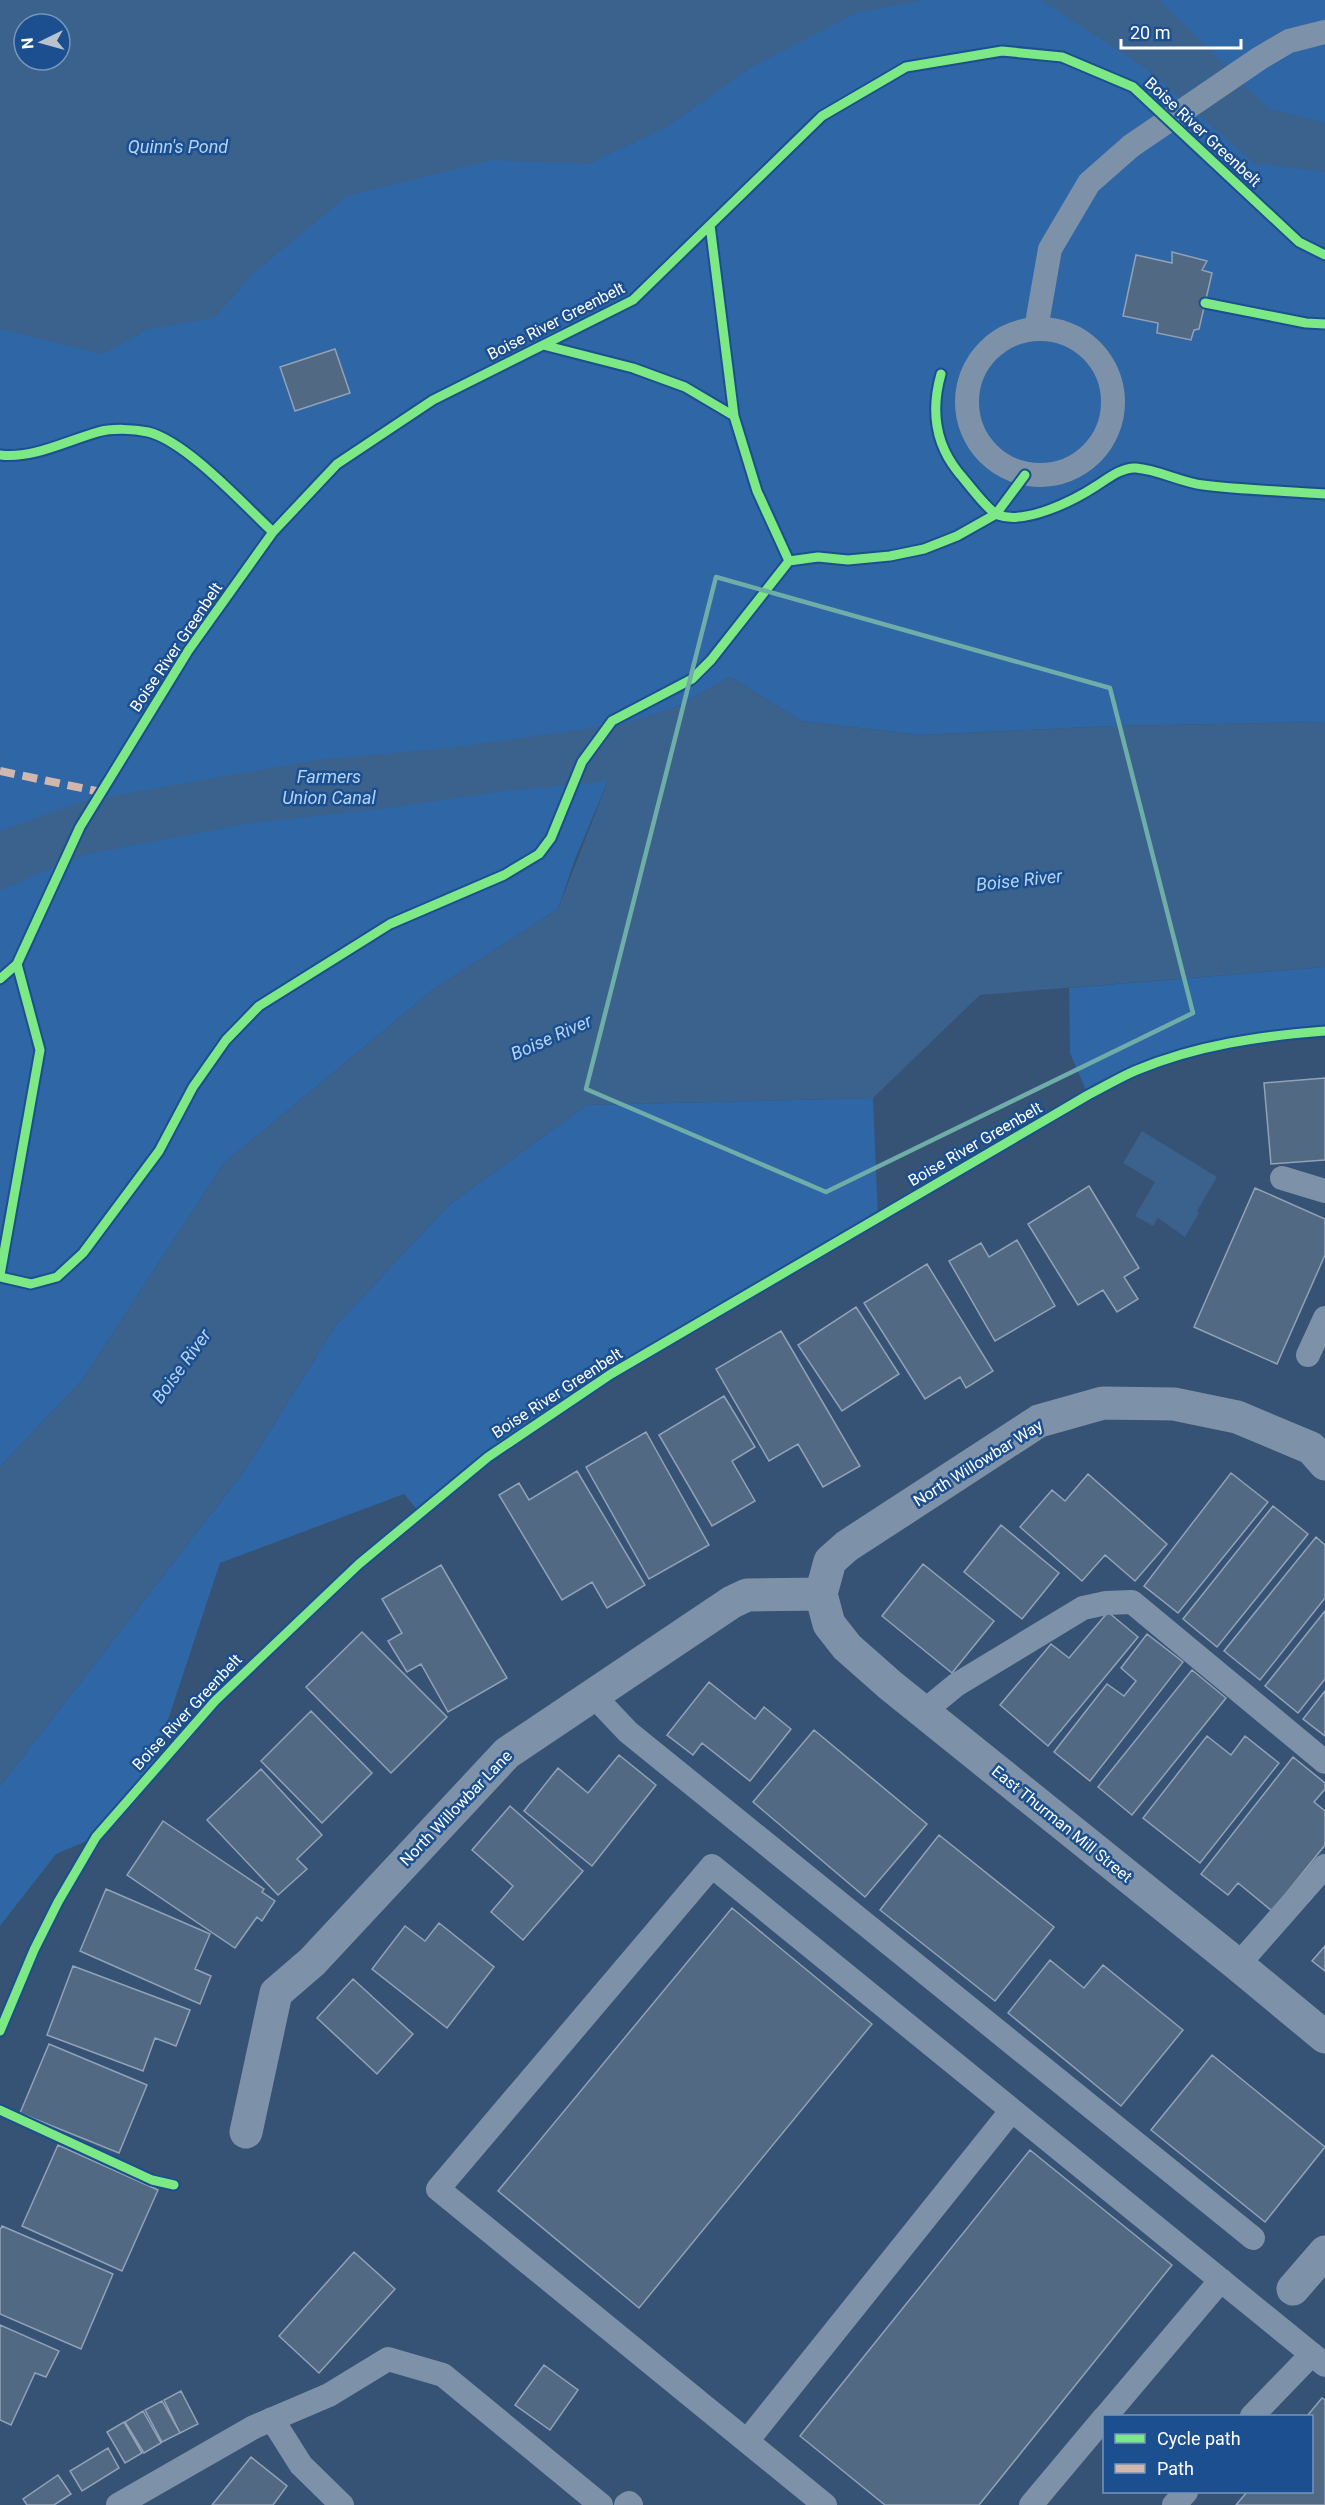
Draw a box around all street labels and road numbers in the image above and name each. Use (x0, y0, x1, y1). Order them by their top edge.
street label: Boise River Greenbelt (1141, 73, 1265, 191)
street label: Boise River Greenbelt (484, 278, 628, 364)
street label: Boise River Greenbelt (126, 579, 226, 715)
street label: Boise River Greenbelt (905, 1098, 1045, 1190)
street label: Boise River Greenbelt (488, 1344, 626, 1442)
street label: North Willowbar Way (910, 1415, 1046, 1510)
street label: Boise River Greenbelt (128, 1650, 246, 1774)
street label: North Willowbar Lane (396, 1746, 516, 1870)
street label: East Thurman Mill Street (988, 1762, 1136, 1886)

